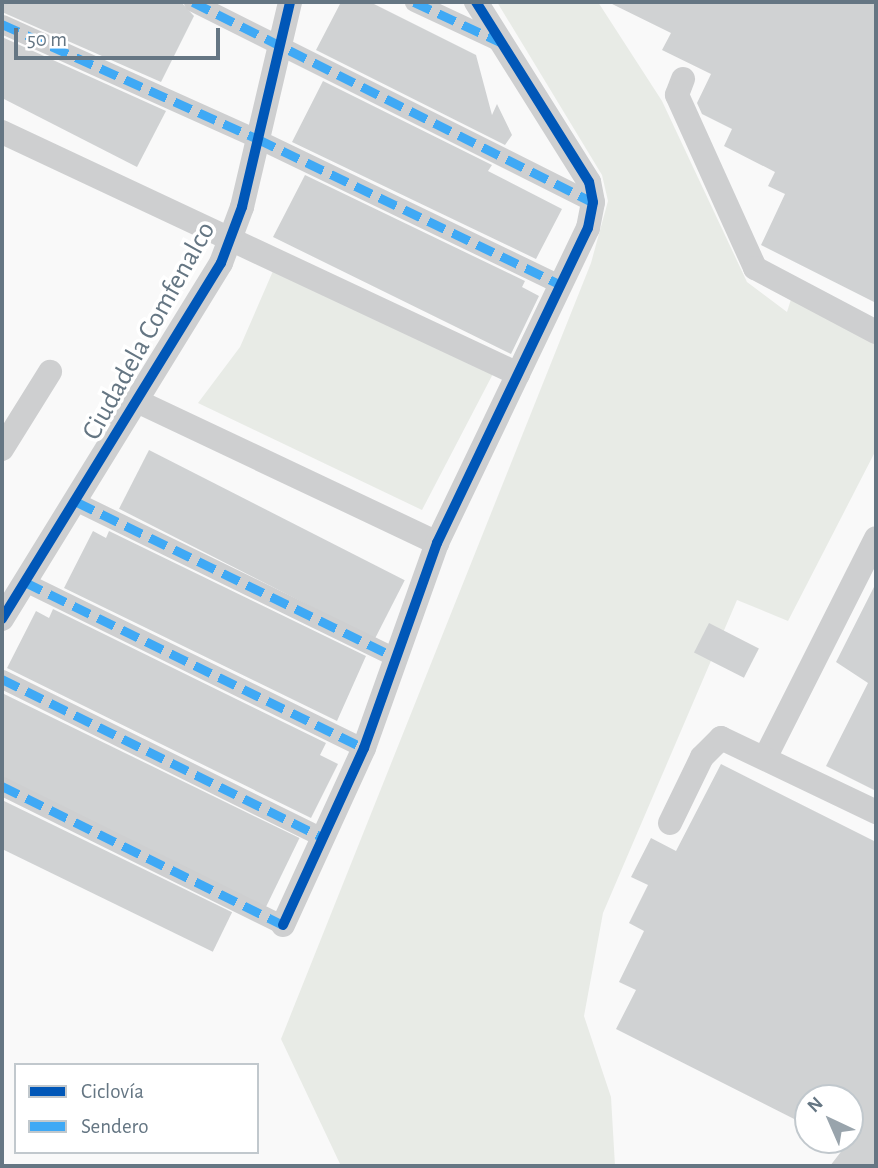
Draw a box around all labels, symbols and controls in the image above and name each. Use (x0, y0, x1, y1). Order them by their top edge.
scale bar (18, 14, 224, 58)
text: 50 m (27, 29, 67, 50)
street label: Ciudadela Comfenalco (75, 216, 223, 446)
legend (14, 1063, 259, 1154)
text: Ciclovía (81, 1081, 144, 1102)
north arrow (794, 1084, 864, 1154)
text: N (804, 1094, 827, 1116)
text: Sendero (81, 1116, 149, 1137)

